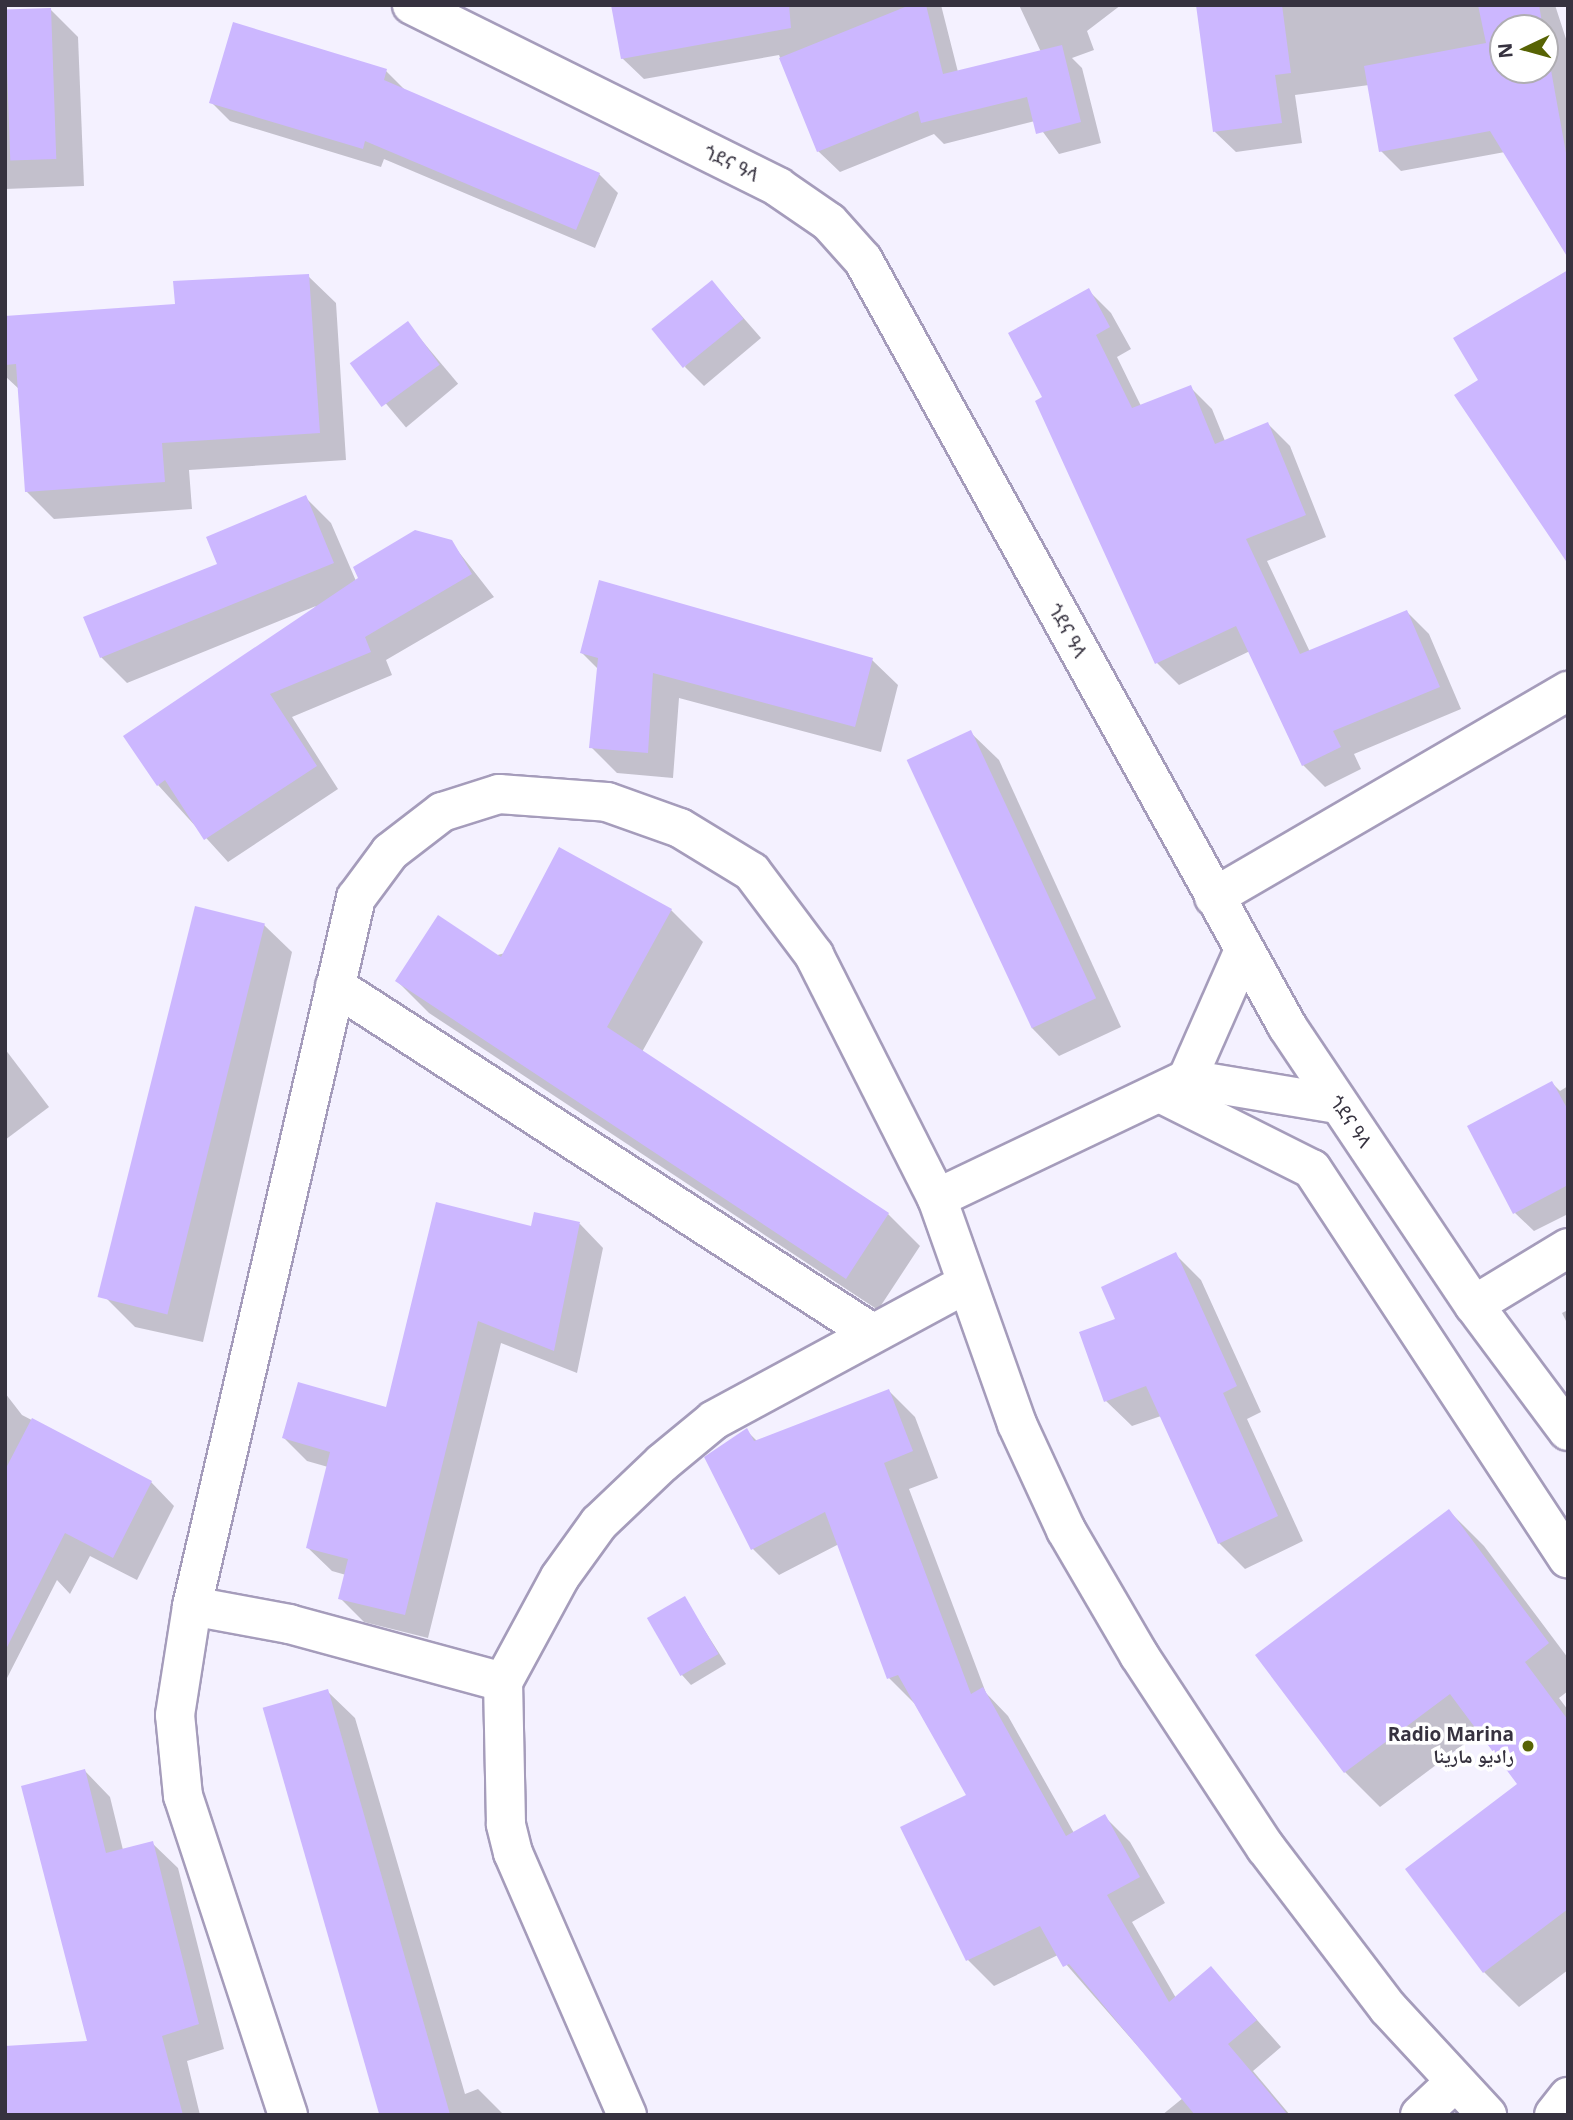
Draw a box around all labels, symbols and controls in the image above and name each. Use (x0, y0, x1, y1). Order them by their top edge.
north arrow (1489, 14, 1559, 84)
text: N (1491, 42, 1519, 59)
street label: ጎደና ዓላ (700, 141, 762, 187)
street label: ጎደና ዓላ (1043, 600, 1091, 662)
street label: ጎደና ዓላ (1324, 1091, 1376, 1153)
place label: Radio Marina راديو مارينا (1388, 1724, 1514, 1768)
marker: Radio Marina راديو مارينا (1520, 1738, 1536, 1754)

